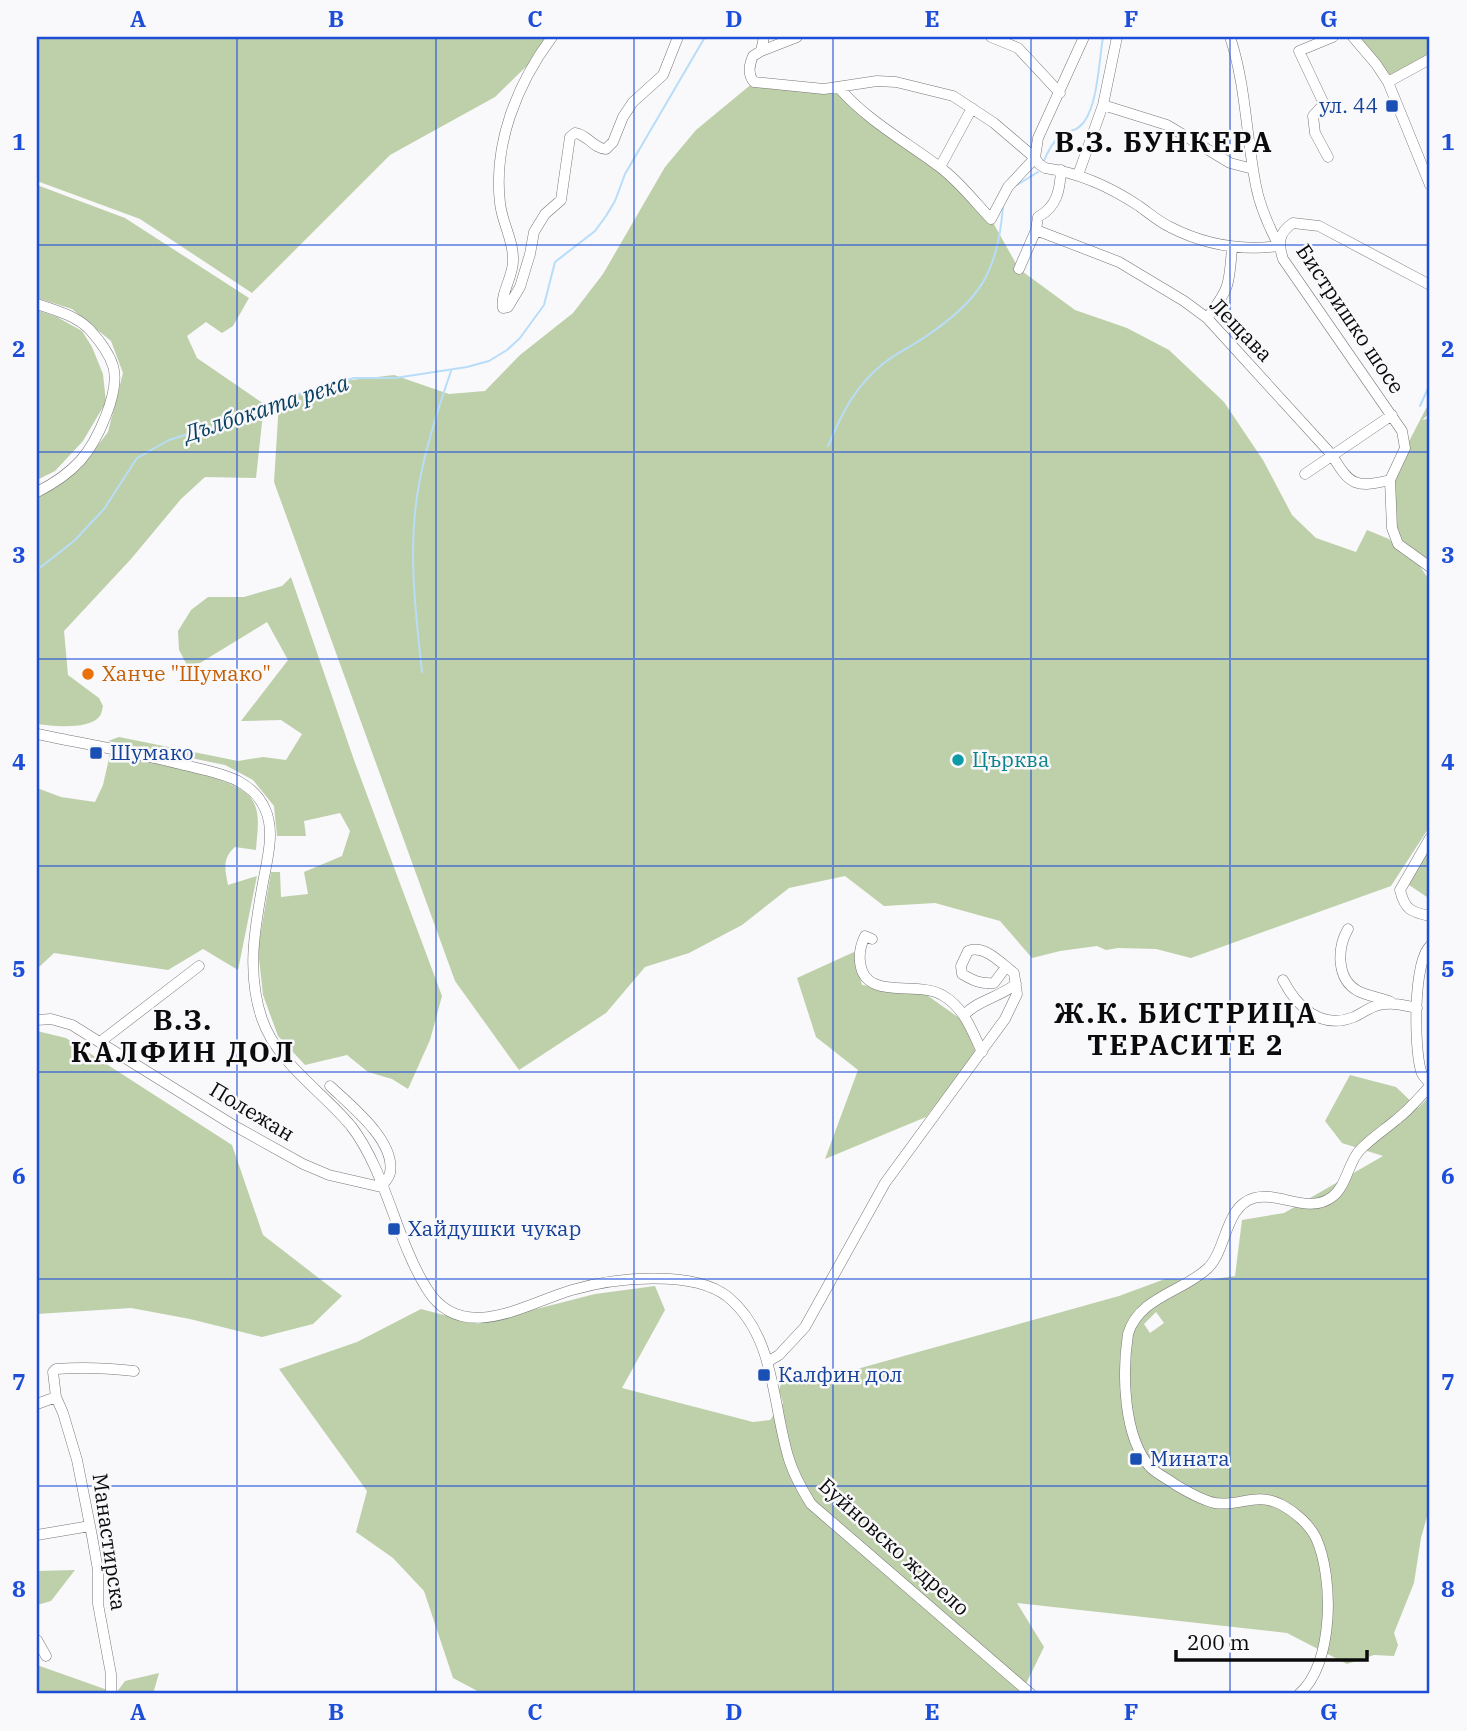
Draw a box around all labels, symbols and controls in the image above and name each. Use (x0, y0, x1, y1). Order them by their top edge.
text: A (130, 3, 146, 33)
text: B (328, 3, 344, 33)
text: C (527, 3, 543, 33)
text: D (725, 3, 743, 33)
text: E (924, 3, 940, 33)
text: F (1124, 3, 1138, 33)
text: G (1320, 3, 1338, 33)
place label: ул. 44 (1319, 91, 1378, 119)
marker: ул. 44 (1384, 98, 1400, 114)
district label: В.З. БУНКЕРА (1055, 123, 1273, 160)
text: 1 (12, 126, 26, 156)
text: 1 (1441, 126, 1455, 156)
street label: Бистришко шосе (1290, 238, 1411, 399)
street label: Лещава (1204, 291, 1279, 367)
text: 2 (12, 333, 26, 363)
text: 2 (1441, 333, 1455, 363)
water label: Дълбоката река (177, 366, 353, 449)
text: 3 (12, 539, 26, 569)
text: 3 (1441, 539, 1455, 569)
place label: Ханче "Шумако" (102, 659, 271, 687)
marker: Ханче "Шумако" (80, 666, 96, 682)
place label: Шумако (110, 738, 193, 766)
marker: Шумако (88, 745, 104, 761)
place label: Църква (972, 745, 1049, 773)
text: 4 (12, 746, 26, 776)
text: 4 (1441, 746, 1455, 776)
marker: Църква (950, 752, 966, 768)
text: 5 (12, 953, 26, 983)
text: 5 (1441, 953, 1455, 983)
district label: Ж.К. БИСТРИЦА ТЕРАСИТЕ 2 (1054, 994, 1318, 1063)
district label: В.З. КАЛФИН ДОЛ (71, 1001, 295, 1070)
street label: Полежан (205, 1075, 300, 1147)
text: 6 (12, 1160, 26, 1190)
text: 6 (1441, 1160, 1455, 1190)
place label: Хайдушки чукар (408, 1214, 581, 1242)
marker: Хайдушки чукар (386, 1221, 402, 1237)
place label: Калфин дол (778, 1360, 902, 1388)
text: 7 (12, 1366, 26, 1396)
text: 7 (1441, 1366, 1455, 1396)
marker: Калфин дол (756, 1367, 772, 1383)
place label: Мината (1150, 1444, 1230, 1472)
marker: Мината (1128, 1451, 1144, 1467)
street label: Манастирска (87, 1471, 133, 1612)
street label: Буйновско ждрело (813, 1471, 976, 1621)
text: 8 (12, 1573, 26, 1603)
text: 8 (1441, 1573, 1455, 1603)
scale bar (1176, 1619, 1367, 1663)
text: 200 m (1187, 1628, 1250, 1656)
text: A (130, 1696, 146, 1726)
text: B (328, 1696, 344, 1726)
text: C (527, 1696, 543, 1726)
text: D (725, 1696, 743, 1726)
text: E (924, 1696, 940, 1726)
text: F (1124, 1696, 1138, 1726)
text: G (1320, 1696, 1338, 1726)

